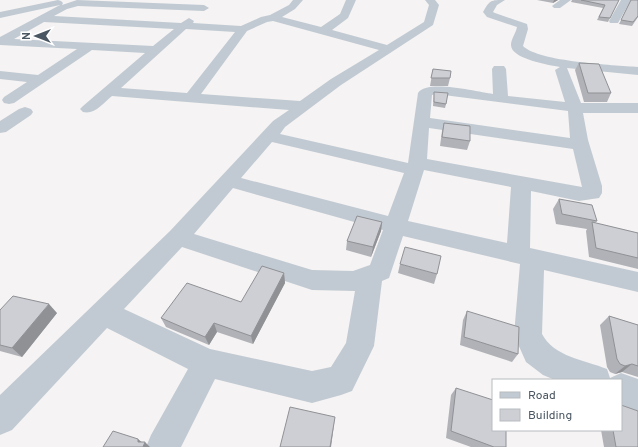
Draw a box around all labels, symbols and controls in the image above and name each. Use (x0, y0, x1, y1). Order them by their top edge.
north arrow (16, 16, 56, 56)
text: N (20, 32, 34, 40)
legend (492, 379, 622, 431)
text: Road (528, 388, 556, 404)
text: Building (528, 408, 572, 424)

